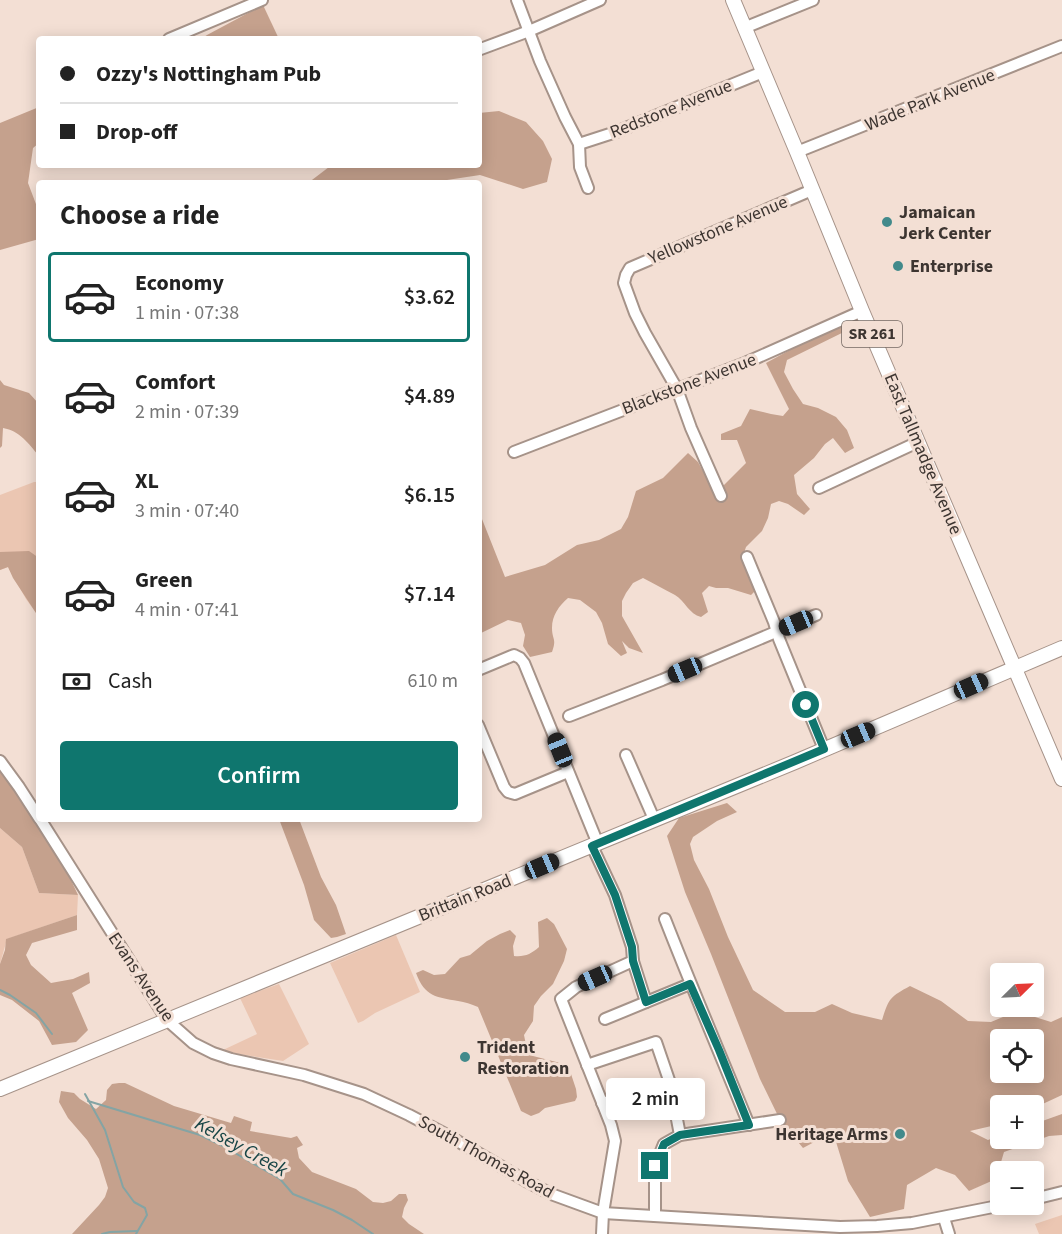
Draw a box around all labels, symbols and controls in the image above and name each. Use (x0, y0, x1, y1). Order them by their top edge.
text: Ozzy's Nottingham Pub (96, 58, 321, 90)
street label: Wade Park Avenue (861, 63, 999, 137)
street label: Redstone Avenue (606, 73, 736, 145)
text: Drop-off (96, 116, 177, 148)
street label: Yellowstone Avenue (644, 189, 792, 271)
text: Choose a ride (60, 196, 220, 235)
place label: Jamaican Jerk Center (899, 200, 992, 246)
marker: Jamaican Jerk Center (880, 215, 894, 229)
place label: Enterprise (910, 254, 993, 279)
marker: Enterprise (891, 259, 905, 273)
text: Economy (135, 267, 224, 299)
icon: car (63, 270, 117, 324)
text: $3.62 (404, 281, 455, 313)
text: 1 min · 07:38 (135, 299, 239, 327)
road number: SR 261 (842, 321, 902, 347)
street label: Blackstone Avenue (618, 347, 760, 421)
text: Comfort (135, 366, 216, 398)
icon: car (63, 369, 117, 423)
street label: East Tallmadge Avenue (878, 370, 968, 538)
text: $4.89 (404, 380, 455, 412)
text: 2 min · 07:39 (135, 398, 239, 426)
text: XL (135, 465, 159, 497)
icon: car (63, 468, 117, 522)
text: $6.15 (404, 479, 455, 511)
text: 3 min · 07:40 (135, 497, 239, 525)
text: Green (135, 564, 193, 596)
icon: car (63, 567, 117, 621)
text: $7.14 (404, 578, 455, 610)
text: 4 min · 07:41 (135, 596, 239, 624)
car (776, 608, 816, 638)
car (665, 655, 705, 685)
icon: cash (60, 665, 93, 698)
text: Cash (108, 665, 153, 697)
text: 610 m (408, 667, 458, 695)
car (951, 670, 991, 702)
route start (792, 691, 819, 718)
car (838, 720, 878, 750)
car (545, 730, 575, 770)
button: Confirm (60, 741, 458, 810)
car (522, 851, 562, 881)
street label: Brittain Road (415, 868, 515, 928)
street label: Evans Avenue (102, 927, 180, 1027)
car (575, 962, 615, 994)
north arrow (990, 963, 1044, 1017)
map controls (990, 963, 1044, 1215)
button: locate (990, 1029, 1044, 1083)
place label: Trident Restoration (477, 1035, 569, 1081)
marker: Trident Restoration (458, 1050, 472, 1064)
callout: 2 min (606, 1079, 704, 1121)
text: 2 min (632, 1085, 679, 1113)
button: + (990, 1095, 1044, 1149)
street label: South Thomas Road (414, 1109, 558, 1205)
water label: Kelsey Creek (190, 1110, 293, 1184)
place label: Heritage Arms (775, 1122, 888, 1147)
marker: Heritage Arms (893, 1127, 907, 1141)
route end (641, 1152, 668, 1179)
button: − (990, 1161, 1044, 1215)

